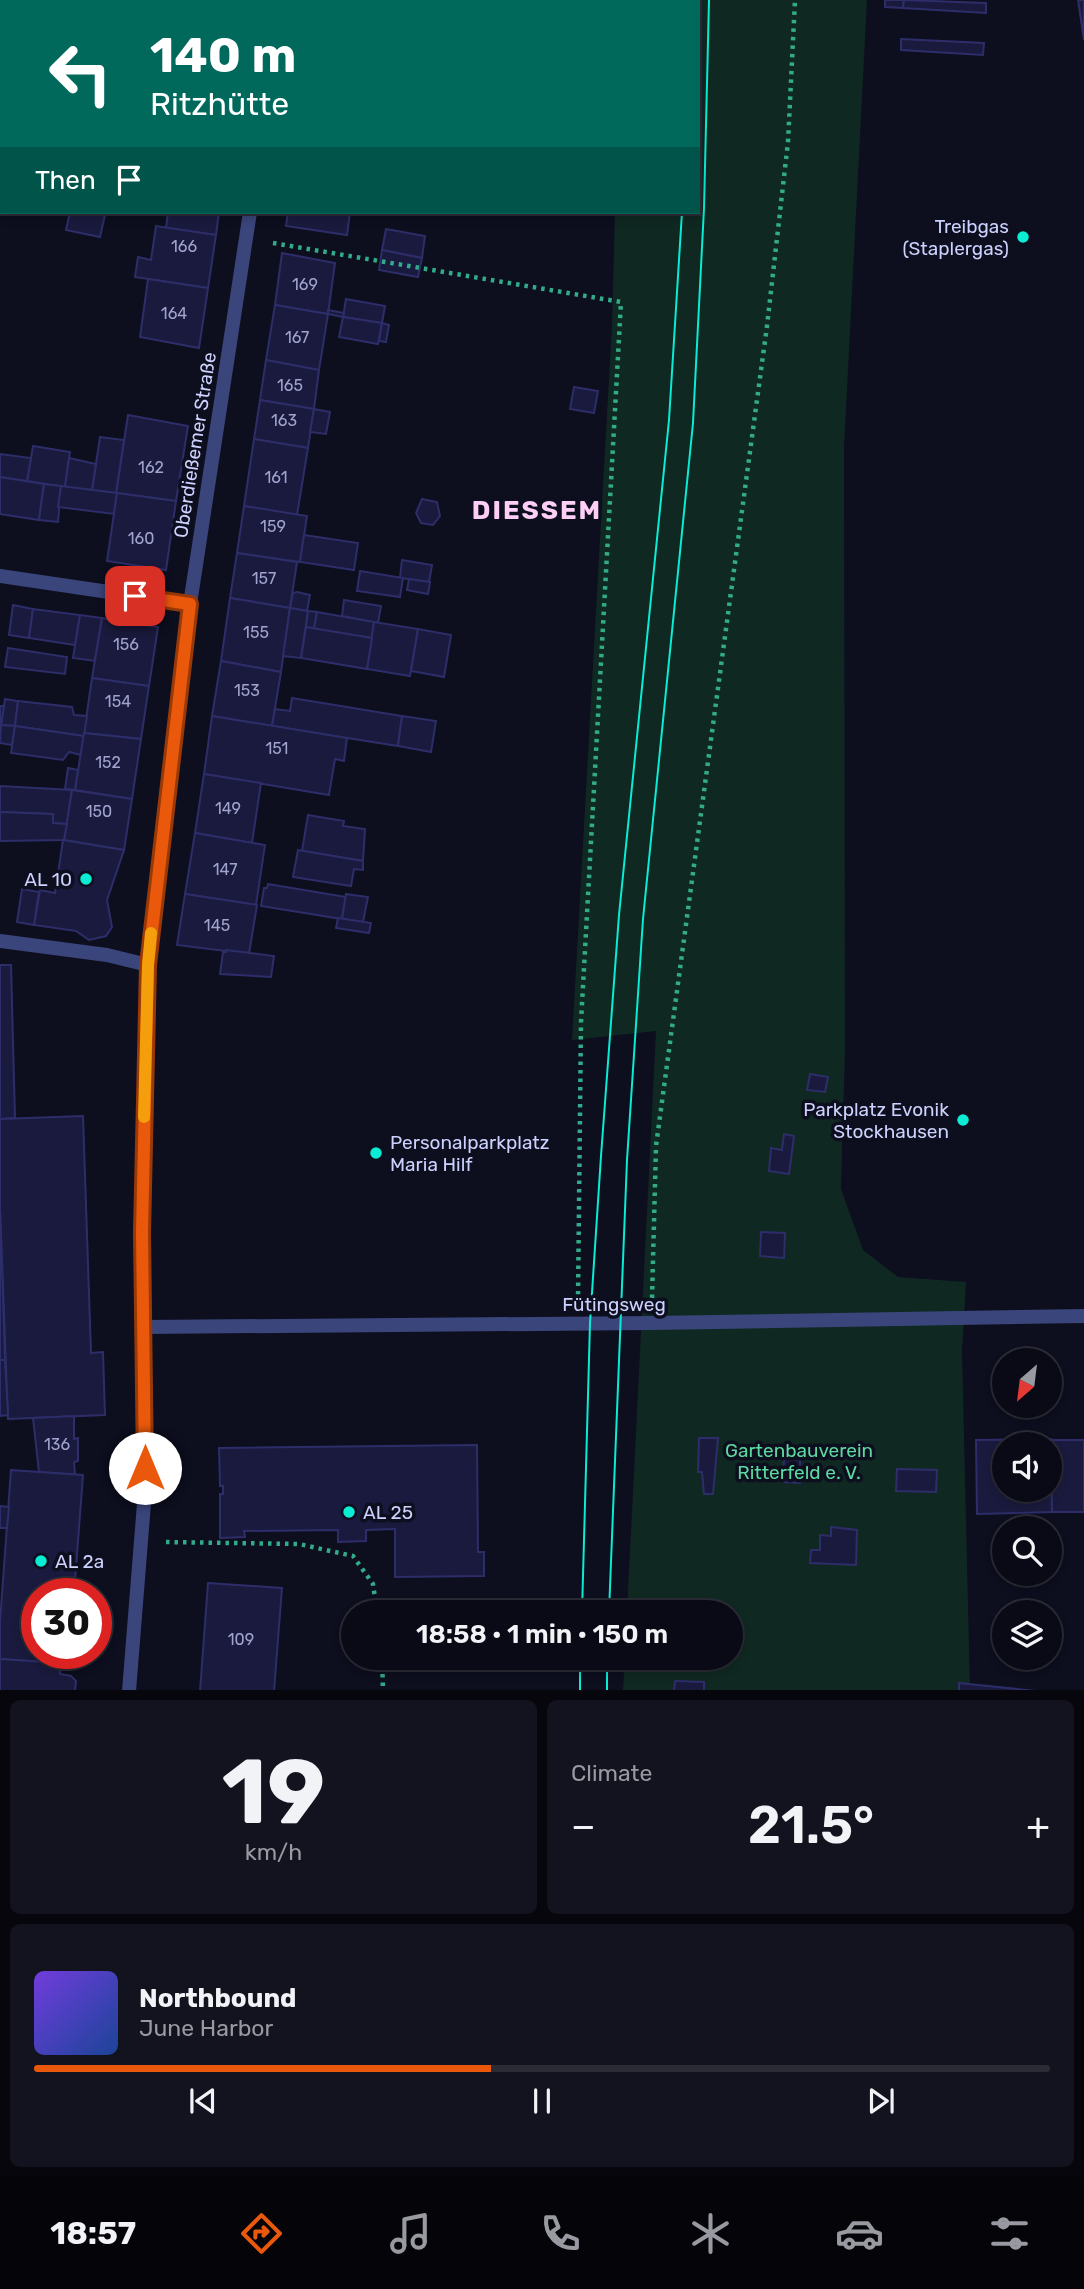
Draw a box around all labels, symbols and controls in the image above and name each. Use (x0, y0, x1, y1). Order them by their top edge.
text: 140 m (150, 26, 296, 84)
icon: left (35, 28, 126, 119)
text: Ritzhütte (150, 85, 289, 123)
icon: arrive (110, 161, 148, 199)
text: Then (35, 165, 96, 196)
place label: Treibgas (Staplergas) (902, 215, 1009, 260)
marker: Treibgas (Staplergas) (1015, 229, 1031, 245)
house number: 166 (171, 237, 197, 256)
house number: 169 (292, 275, 318, 294)
house number: 164 (161, 304, 187, 323)
house number: 167 (285, 328, 309, 347)
street label: Oberdießemer Straße (169, 350, 221, 540)
house number: 165 (277, 376, 303, 395)
house number: 163 (271, 411, 297, 430)
house number: 162 (138, 458, 164, 477)
house number: 161 (265, 468, 287, 487)
district label: DIESSEM (472, 495, 602, 526)
house number: 159 (260, 517, 286, 536)
house number: 160 (128, 529, 154, 548)
pin (105, 566, 165, 626)
house number: 157 (252, 569, 276, 588)
icon: arrive (116, 577, 154, 615)
house number: 155 (243, 623, 269, 642)
house number: 156 (113, 635, 139, 654)
house number: 153 (234, 681, 260, 700)
house number: 154 (105, 692, 131, 711)
house number: 151 (266, 739, 288, 758)
house number: 152 (95, 753, 121, 772)
house number: 149 (215, 799, 241, 818)
house number: 150 (86, 802, 112, 821)
house number: 147 (213, 860, 237, 879)
place label: AL 10 (24, 868, 72, 891)
marker: AL 10 (78, 871, 94, 887)
house number: 145 (204, 916, 230, 935)
place label: Parkplatz Evonik Stockhausen (803, 1098, 949, 1143)
marker: Parkplatz Evonik Stockhausen (955, 1112, 971, 1128)
place label: Personalparkplatz Maria Hilf (390, 1131, 549, 1176)
marker: Personalparkplatz Maria Hilf (368, 1145, 384, 1161)
street label: Fütingsweg (562, 1293, 666, 1316)
north arrow (992, 1348, 1062, 1418)
map controls (992, 1348, 1062, 1670)
position arrow (108, 1431, 182, 1505)
button: sound (992, 1432, 1062, 1502)
house number: 136 (44, 1435, 70, 1454)
park label: Gartenbauverein Ritterfeld e. V. (725, 1439, 873, 1484)
place label: AL 25 (363, 1501, 413, 1524)
marker: AL 25 (341, 1504, 357, 1520)
button: search (992, 1516, 1062, 1586)
place label: AL 2a (55, 1550, 104, 1573)
marker: AL 2a (33, 1553, 49, 1569)
speed limit sign: 30 (21, 1578, 112, 1669)
button: layers (992, 1600, 1062, 1670)
text: 18:58 · 1 min · 150 m (416, 1619, 668, 1650)
house number: 109 (228, 1630, 254, 1649)
text: 19 (222, 1738, 325, 1846)
text: Climate (571, 1759, 652, 1787)
text: 21.5° (748, 1794, 874, 1856)
text: − (571, 1803, 596, 1849)
text: + (1026, 1803, 1050, 1849)
text: km/h (245, 1838, 302, 1866)
text: Northbound (139, 1983, 297, 2014)
text: June Harbor (139, 2014, 273, 2042)
icon: previous (184, 2082, 222, 2120)
icon: pause (523, 2082, 561, 2120)
icon: next (862, 2082, 900, 2120)
icon: directions (237, 2209, 286, 2258)
icon: music (386, 2209, 435, 2258)
icon: phone (536, 2209, 585, 2258)
icon: climate (686, 2209, 735, 2258)
icon: car (835, 2209, 884, 2258)
icon: filters (985, 2209, 1034, 2258)
text: 18:57 (50, 2214, 136, 2252)

